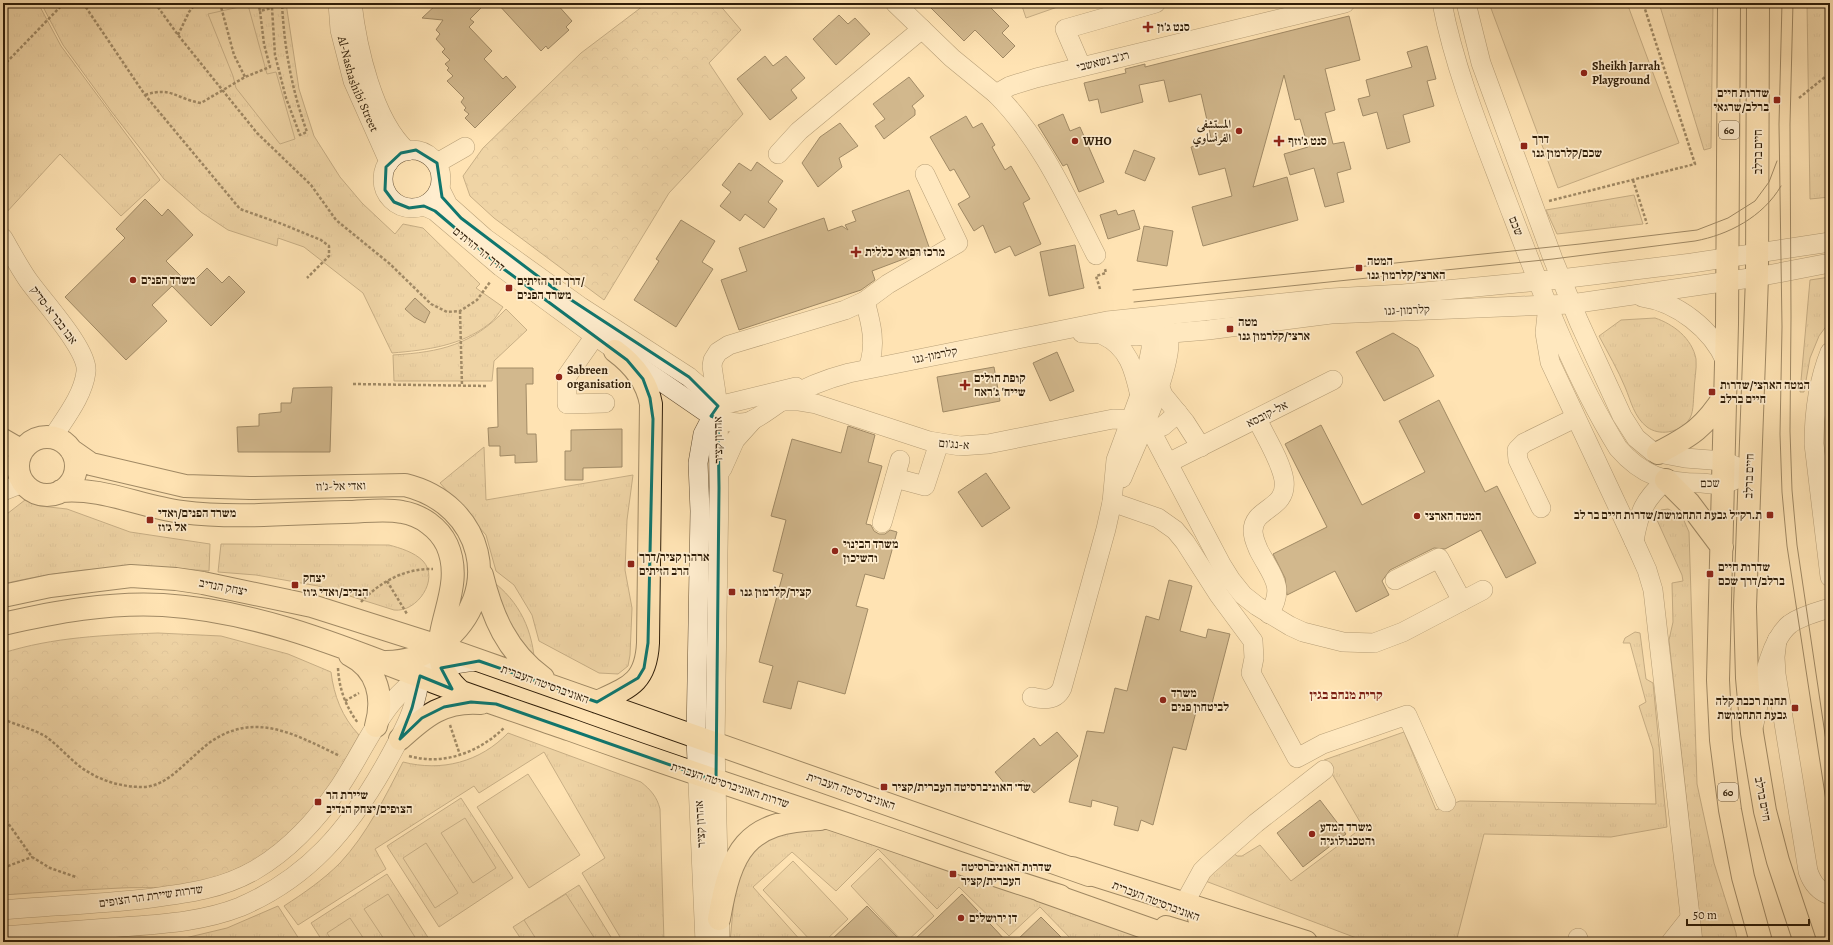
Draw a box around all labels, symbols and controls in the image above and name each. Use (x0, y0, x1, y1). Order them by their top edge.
place label: סנט ג'ון (1157, 19, 1190, 35)
marker: סנט ג'ון (1142, 21, 1154, 33)
street label: Al-Nashashibi Street (334, 33, 383, 134)
street label: רג'ב נשאשבי (1075, 47, 1131, 75)
place label: Sheikh Jarrah Playground (1592, 58, 1661, 88)
marker: Sheikh Jarrah Playground (1579, 68, 1589, 78)
place label: שדרות חיים ברלב/שרגאי (1713, 85, 1769, 115)
marker: שדרות חיים ברלב/שרגאי (1772, 95, 1782, 105)
place label: المستشفى الفرنساوي (1192, 116, 1231, 148)
road number: 60 (1719, 121, 1739, 139)
marker: المستشفى الفرنساوي (1234, 126, 1244, 136)
street label: חיים ברלב (1750, 129, 1766, 175)
place label: דרך שכם/קלרמון גנו (1532, 131, 1602, 161)
place label: WHO (1082, 133, 1112, 149)
place label: סנט ג'וזף (1288, 133, 1327, 149)
marker: סנט ג'וזף (1273, 135, 1285, 147)
marker: WHO (1070, 136, 1080, 146)
marker: דרך שכם/קלרמון גנו (1519, 141, 1529, 151)
street label: שכם (1505, 214, 1527, 238)
street label: דרך הר הזיתים (450, 223, 508, 275)
place label: מרכז רפואי כללית (865, 244, 945, 260)
marker: מרכז רפואי כללית (850, 246, 862, 258)
place label: המטה הארצי/קלרמון גנו (1367, 253, 1445, 283)
marker: המטה הארצי/קלרמון גנו (1354, 263, 1364, 273)
place label: משרד הפנים (141, 272, 196, 288)
place label: דרך הר הזיתים/ משרד הפנים (517, 273, 585, 303)
marker: משרד הפנים (128, 275, 138, 285)
street label: אבו בכר א-סדיק (27, 283, 81, 347)
marker: דרך הר הזיתים/ משרד הפנים (504, 283, 514, 293)
street label: קלרמון-גנו (1384, 301, 1430, 319)
place label: מטה ארצי/קלרמון גנו (1238, 314, 1311, 344)
marker: מטה ארצי/קלרמון גנו (1225, 324, 1235, 334)
street label: קלרמון-גנו (911, 343, 959, 367)
place label: Sabreen organisation (567, 362, 632, 392)
place label: קופת חולים שייח' ג'ראח (974, 370, 1026, 400)
marker: Sabreen organisation (554, 372, 564, 382)
place label: המטה הארצי/שדרות חיים ברלב (1720, 377, 1810, 407)
marker: קופת חולים שייח' ג'ראח (959, 379, 971, 391)
marker: המטה הארצי/שדרות חיים ברלב (1707, 387, 1717, 397)
street label: אל-קובסא (1244, 397, 1290, 431)
street label: אהרון קציר (710, 416, 726, 464)
street label: א-נג'ום (938, 435, 970, 453)
street label: חיים ברלב (1740, 453, 1758, 499)
street label: שכם (1700, 475, 1720, 491)
street label: ואדי אל-ג'וז (316, 478, 366, 494)
place label: משרד הפנים/ואדי אל ג׳וז (158, 505, 236, 535)
place label: ת.רק״ל גבעת התחמושת/שדרות חיים בר לב (1574, 507, 1762, 523)
place label: המטה הארצי (1425, 508, 1481, 524)
marker: ת.רק״ל גבעת התחמושת/שדרות חיים בר לב (1765, 510, 1775, 520)
marker: המטה הארצי (1412, 511, 1422, 521)
marker: משרד הפנים/ואדי אל ג׳וז (145, 515, 155, 525)
place label: משרד הבינוי והשיכון (843, 536, 898, 566)
marker: משרד הבינוי והשיכון (830, 546, 840, 556)
place label: ארהון קציר/דרך הרב הזיתים (639, 549, 710, 579)
marker: ארהון קציר/דרך הרב הזיתים (626, 559, 636, 569)
place label: שדרות חיים ברלב/דרך שכם (1718, 559, 1785, 589)
marker: שדרות חיים ברלב/דרך שכם (1705, 569, 1715, 579)
place label: יצחק הנדיב/ואדי ג׳וז (303, 570, 368, 600)
street label: יצחק הנדיב (198, 574, 248, 600)
marker: יצחק הנדיב/ואדי ג׳וז (290, 580, 300, 590)
place label: קציר/קלרמון גנו (740, 584, 811, 600)
marker: קציר/קלרמון גנו (727, 587, 737, 597)
street label: האוניברסיטה העברית (499, 661, 591, 707)
place label: משרד לביטחון פנים (1171, 685, 1229, 715)
district label: קרית מנחם בגין (1309, 686, 1383, 703)
place label: תחנת רכבת קלה גבעת התחמושת (1716, 693, 1787, 723)
marker: משרד לביטחון פנים (1158, 695, 1168, 705)
marker: תחנת רכבת קלה גבעת התחמושת (1790, 703, 1800, 713)
street label: שדרות האוניברסיטה העברית (669, 758, 791, 812)
street label: האוניברסיטה העברית (804, 768, 898, 814)
street label: חיים ברלב (1751, 775, 1775, 823)
place label: שד׳ האוניברסיטה העברית/קציר (892, 779, 1031, 795)
marker: שד׳ האוניברסיטה העברית/קציר (879, 782, 889, 792)
road number: 60 (1718, 783, 1738, 801)
place label: שיירת הר הצופים/יצחק הנדיב (326, 787, 412, 817)
marker: שיירת הר הצופים/יצחק הנדיב (313, 797, 323, 807)
street label: אהרון קציר (691, 800, 709, 848)
place label: משרד המדע והטכנולוגיה (1320, 819, 1375, 849)
marker: משרד המדע והטכנולוגיה (1307, 829, 1317, 839)
place label: שדרות האוניברסיטה העברית/קציר (961, 859, 1052, 889)
marker: שדרות האוניברסיטה העברית/קציר (948, 869, 958, 879)
street label: האוניברסיטה העברית (1110, 877, 1202, 925)
street label: שדרות שיירת הר הצופים (98, 881, 204, 911)
scale bar (1687, 901, 1809, 927)
text: 50 m (1693, 907, 1717, 923)
place label: דן ירושלים (969, 910, 1018, 926)
marker: דן ירושלים (956, 913, 966, 923)

